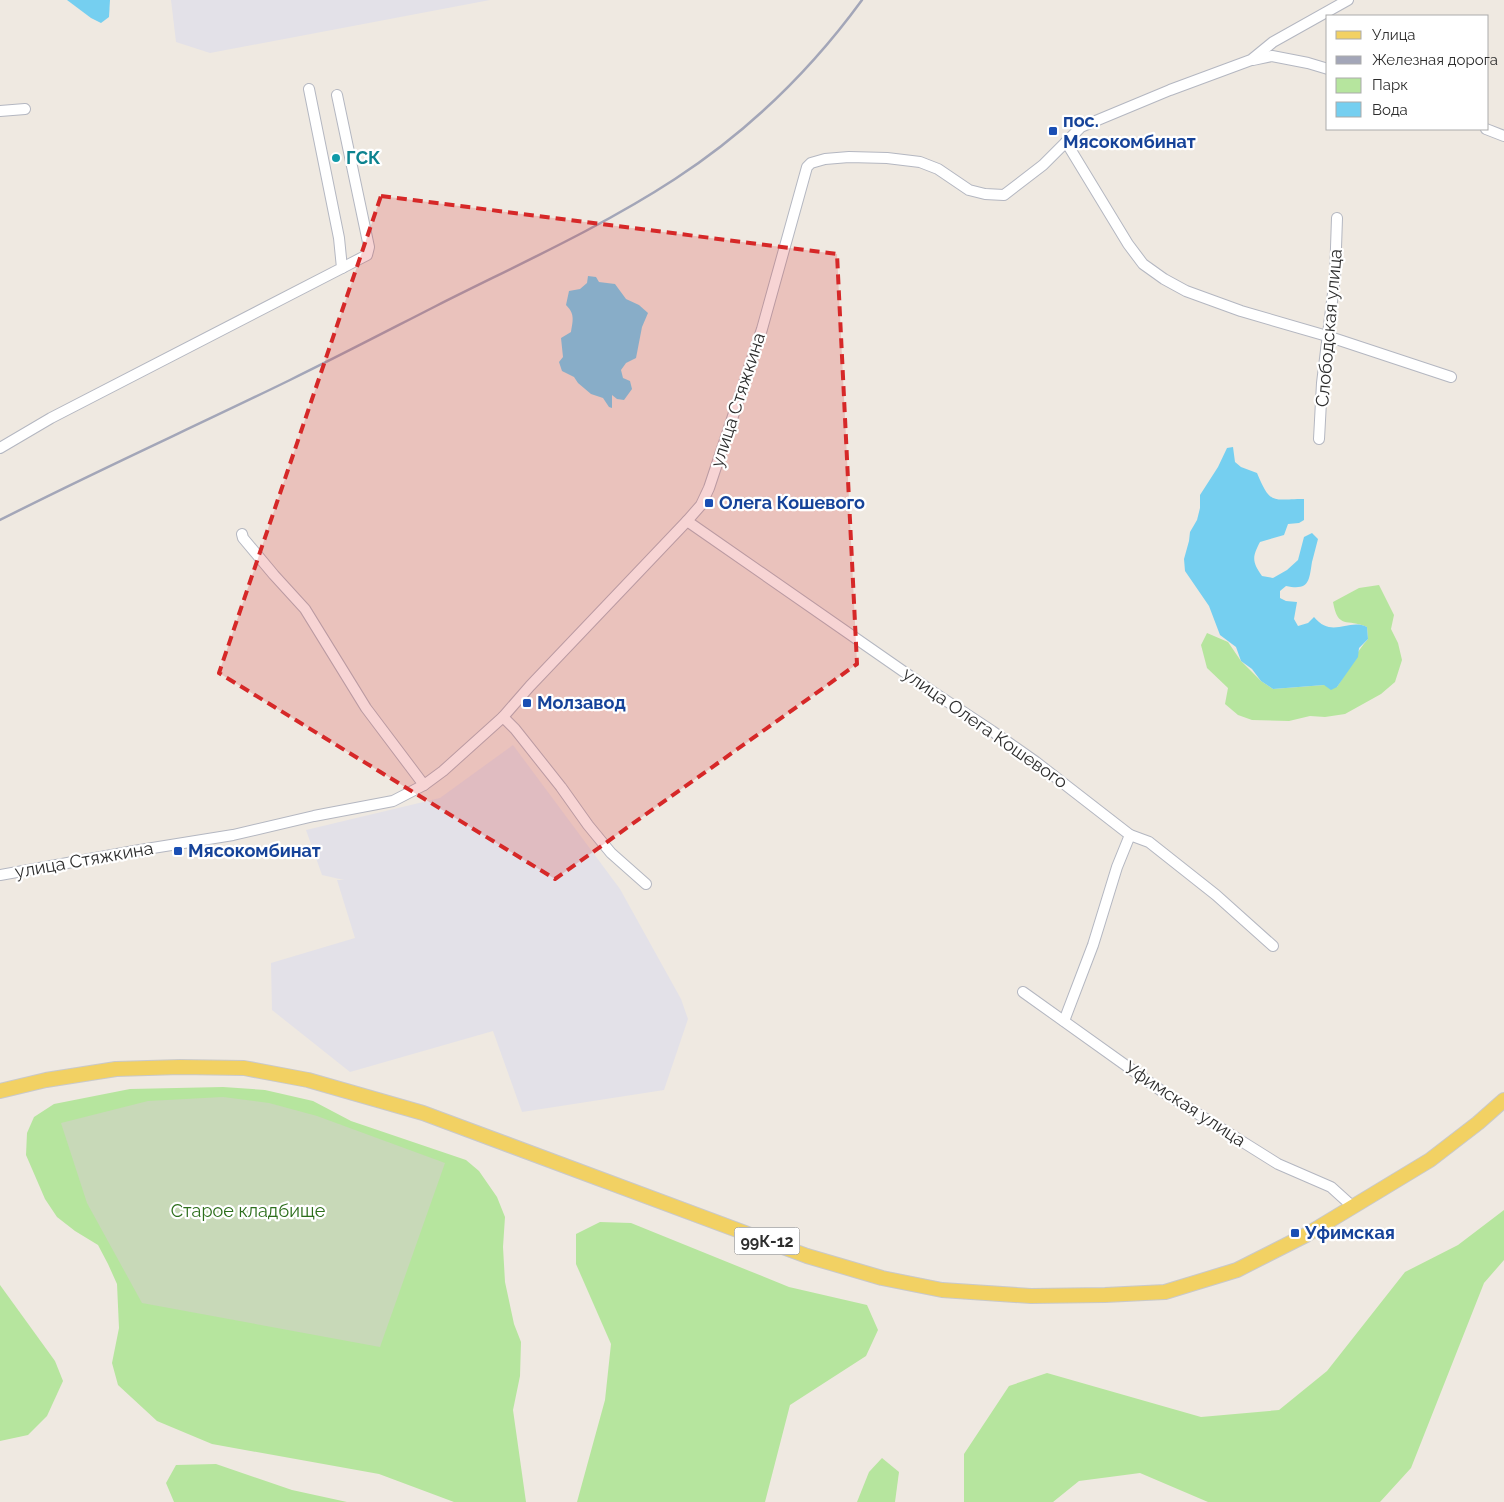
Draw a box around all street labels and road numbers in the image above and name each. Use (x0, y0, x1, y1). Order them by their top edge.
street label: Слободская улица (1311, 248, 1346, 408)
street label: улица Стяжкина (706, 330, 769, 470)
street label: улица Олега Кошевого (899, 663, 1072, 793)
street label: улица Стяжкина (13, 837, 155, 882)
street label: Уфимская улица (1121, 1057, 1250, 1151)
road number: 99К-12 (734, 1228, 800, 1254)

